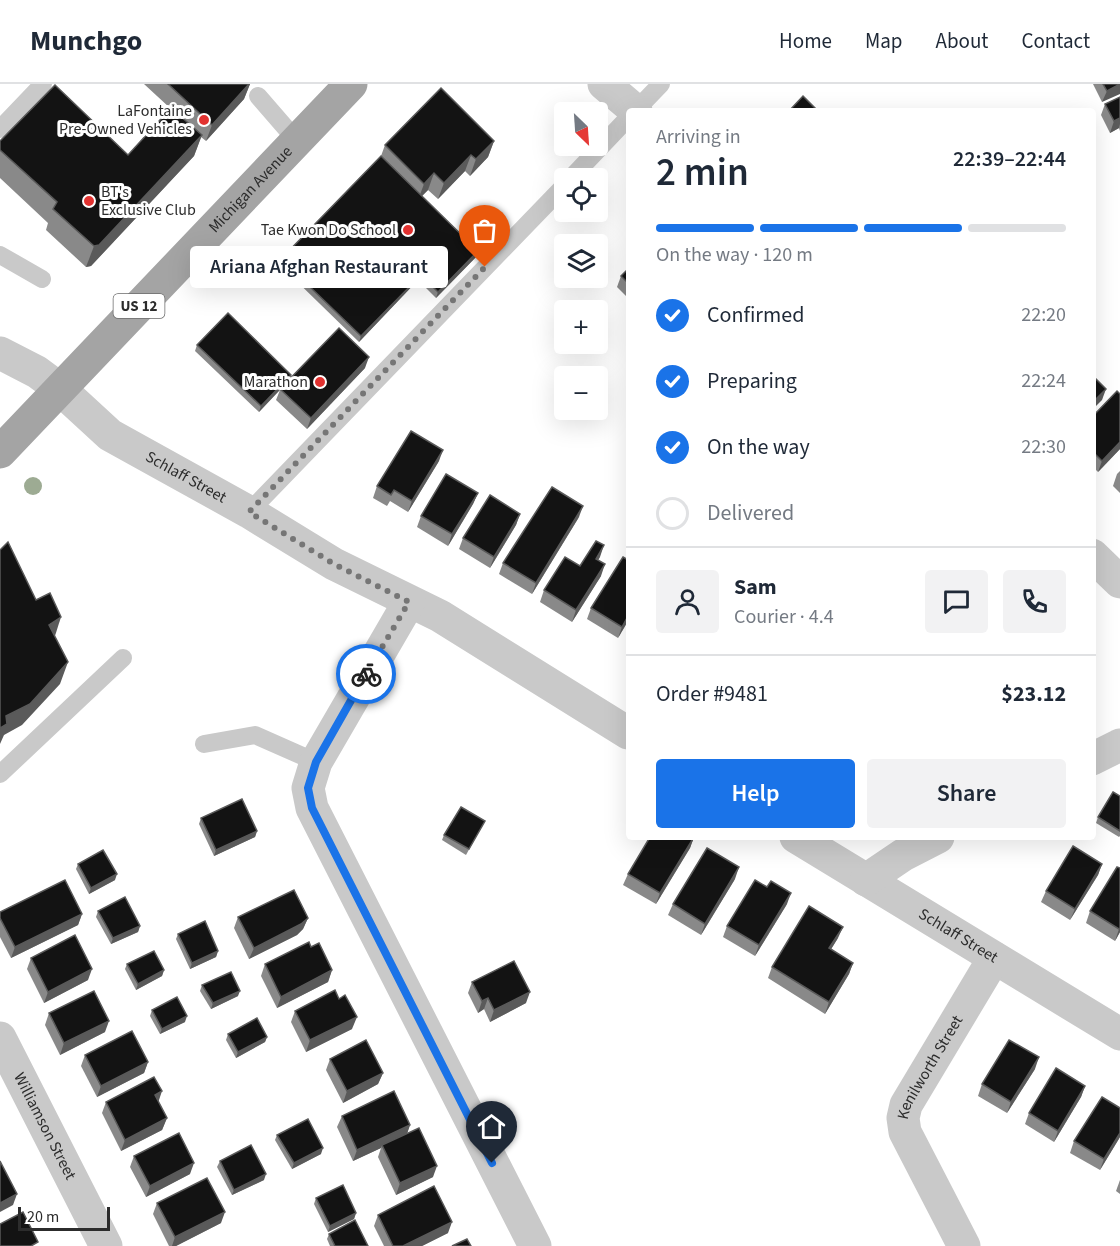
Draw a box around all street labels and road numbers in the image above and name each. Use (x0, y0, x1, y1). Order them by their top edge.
street label: Michigan Avenue (204, 141, 297, 238)
road number: US 12 (114, 294, 164, 318)
street label: Schlaff Street (142, 446, 231, 509)
street label: Schlaff Street (914, 903, 1003, 969)
street label: Kenilworth Street (892, 1011, 968, 1121)
street label: Williamson Street (8, 1069, 82, 1184)

